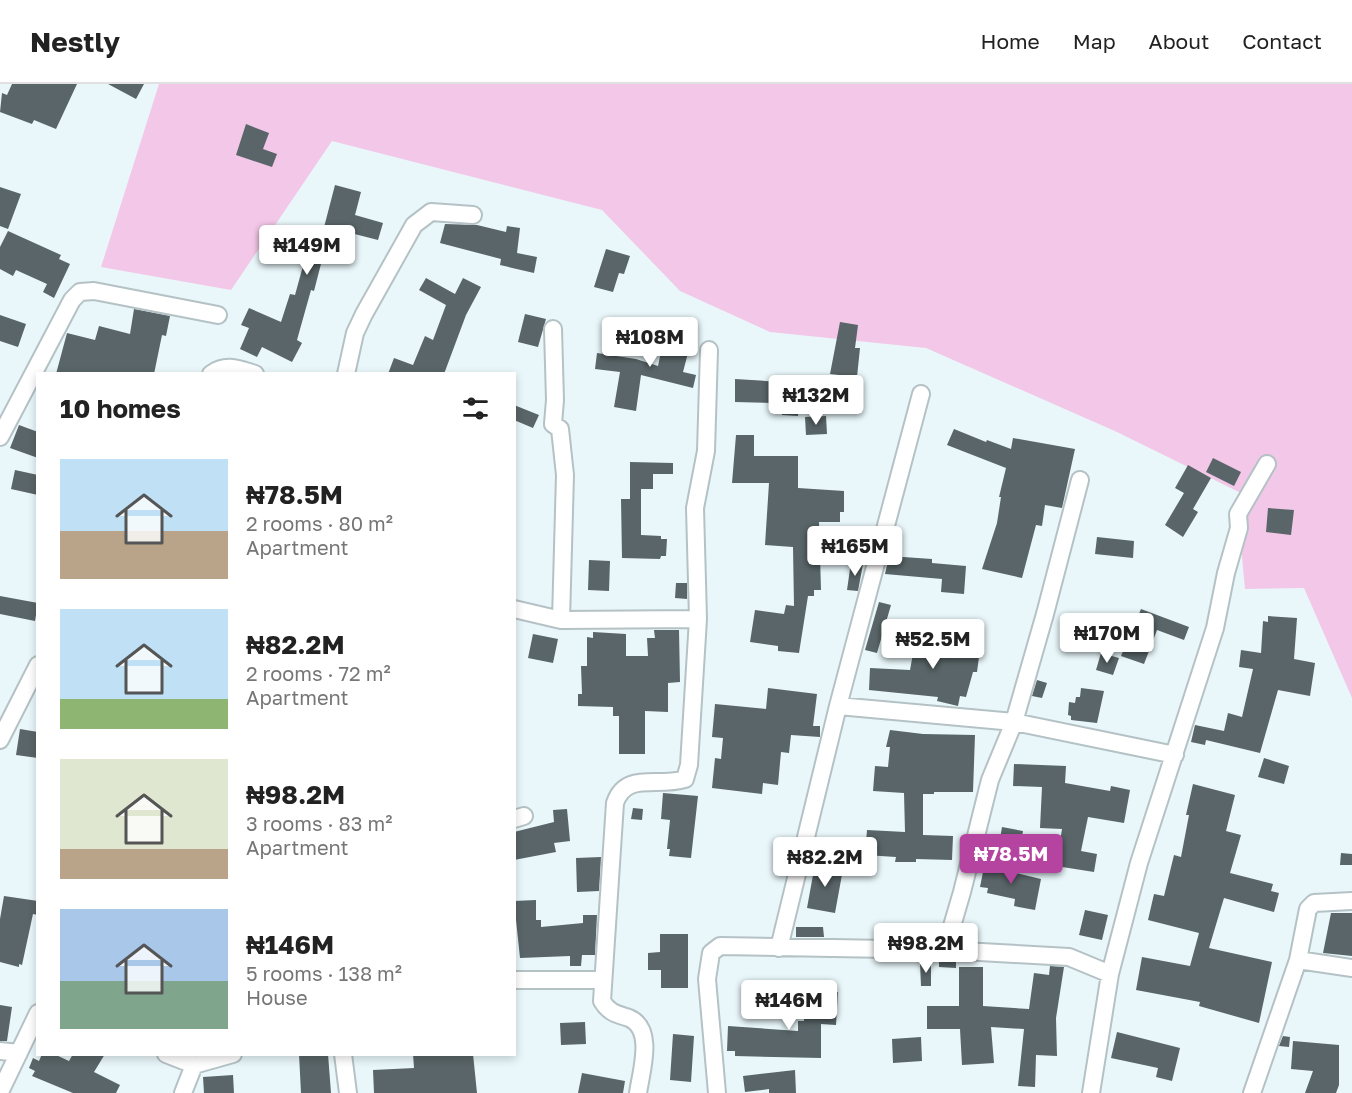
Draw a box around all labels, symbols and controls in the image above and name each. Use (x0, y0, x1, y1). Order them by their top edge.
text: Nestly (30, 25, 120, 58)
text: Home (980, 28, 1040, 54)
text: Map (1073, 28, 1116, 54)
text: About (1149, 28, 1209, 54)
text: Contact (1242, 28, 1322, 54)
pin: ₦149M (265, 225, 349, 276)
text: ₦149M (273, 232, 341, 256)
pin: ₦108M (608, 317, 692, 368)
text: ₦108M (616, 324, 684, 348)
pin: ₦132M (774, 375, 858, 426)
text: ₦132M (783, 382, 849, 406)
icon: filters (459, 392, 492, 425)
text: 10 homes (60, 393, 181, 424)
text: ₦78.5M (246, 479, 343, 510)
icon: home (108, 483, 180, 555)
text: 2 rooms · 80 m² (246, 511, 393, 535)
pin: ₦165M (813, 526, 897, 577)
text: ₦165M (821, 533, 889, 557)
text: Apartment (246, 535, 349, 559)
pin: ₦170M (1065, 613, 1149, 664)
pin: ₦52.5M (884, 619, 982, 670)
text: ₦170M (1074, 620, 1140, 644)
text: ₦52.5M (895, 626, 971, 650)
text: ₦82.2M (246, 629, 345, 660)
icon: home (108, 633, 180, 705)
text: 2 rooms · 72 m² (246, 661, 391, 685)
text: Apartment (246, 685, 349, 709)
text: ₦98.2M (246, 779, 345, 810)
icon: home (108, 783, 180, 855)
text: 3 rooms · 83 m² (246, 811, 392, 835)
pin: ₦78.5M (962, 834, 1060, 885)
text: Apartment (246, 835, 349, 859)
pin: ₦82.2M (776, 837, 874, 888)
text: ₦78.5M (974, 841, 1048, 865)
text: ₦82.2M (787, 844, 863, 868)
pin: ₦98.2M (877, 923, 975, 974)
text: ₦146M (246, 929, 334, 960)
text: ₦98.2M (888, 930, 964, 954)
icon: home (108, 933, 180, 1005)
text: 5 rooms · 138 m² (246, 961, 402, 985)
pin: ₦146M (747, 980, 831, 1031)
text: House (246, 985, 308, 1009)
text: ₦146M (755, 987, 823, 1011)

